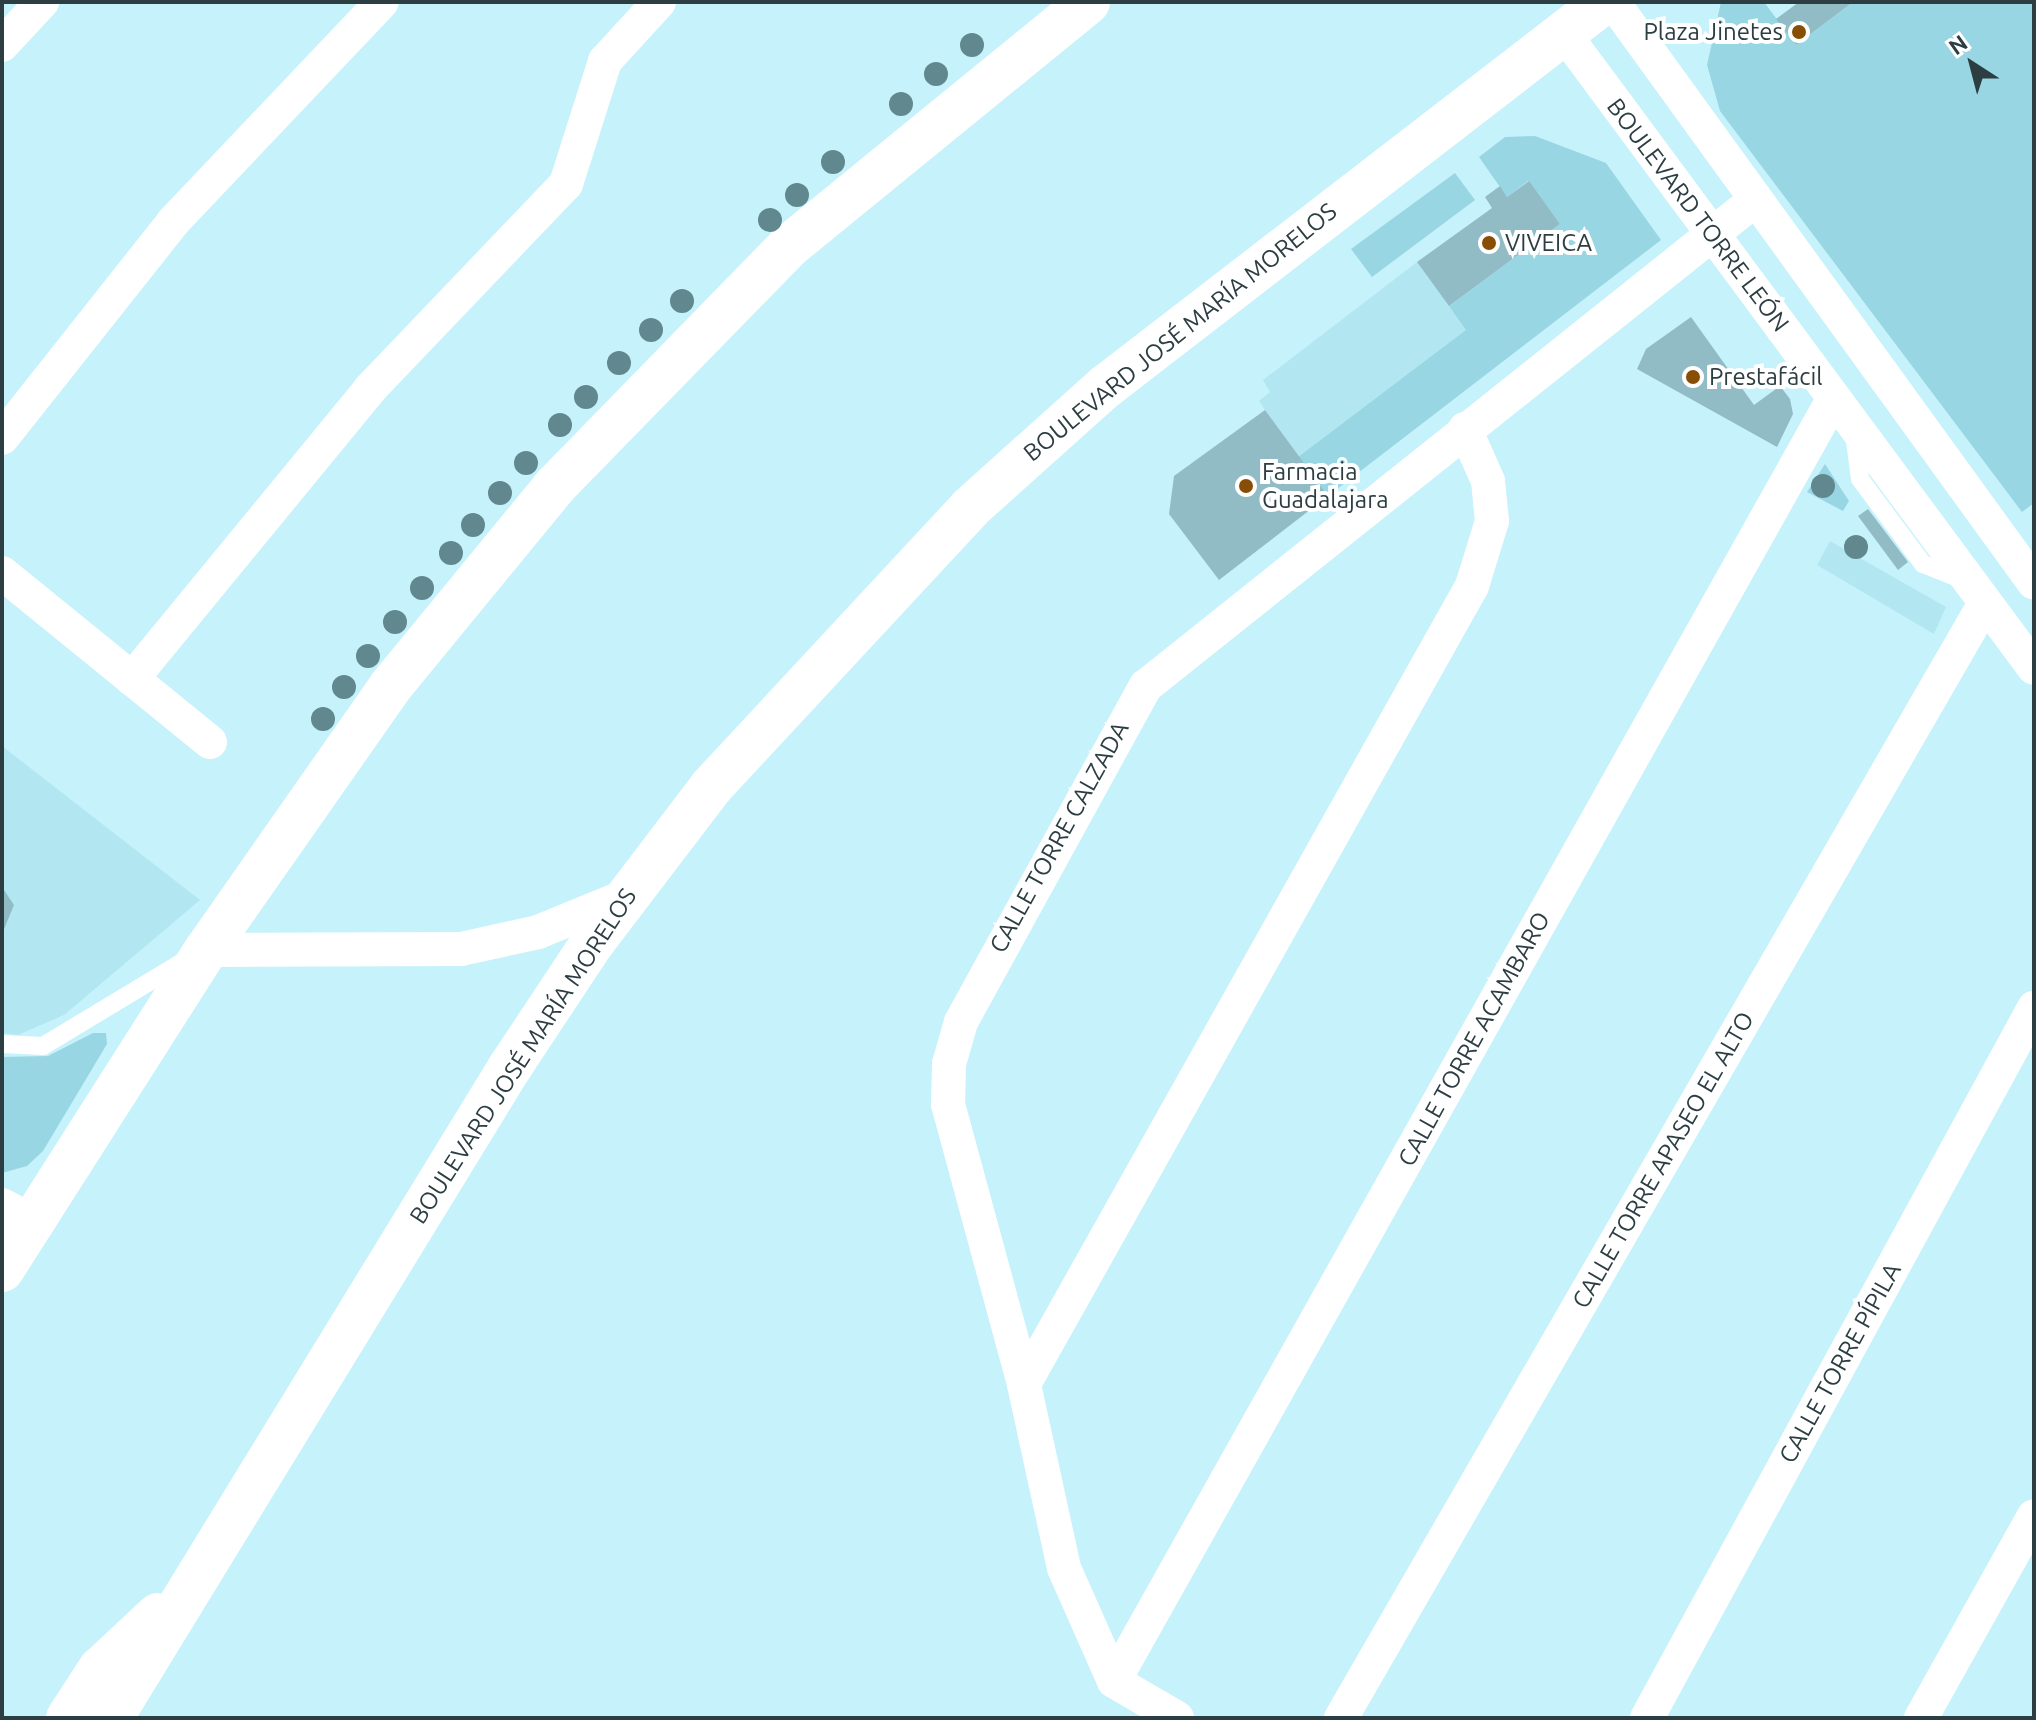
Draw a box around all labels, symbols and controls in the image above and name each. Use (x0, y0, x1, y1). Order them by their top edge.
place label: Plaza Jinetes (1644, 18, 1783, 46)
marker: Plaza Jinetes (1790, 23, 1808, 41)
north arrow (1932, 24, 2012, 104)
text: N (1944, 29, 1972, 59)
street label: BOULEVARD TORRE LEÓN (1601, 93, 1795, 337)
street label: BOULEVARD JOSÉ MARÍA MORELOS (1018, 197, 1342, 467)
place label: VIVEICA (1505, 229, 1592, 257)
marker: VIVEICA (1480, 234, 1498, 252)
place label: Prestafácil (1709, 363, 1823, 391)
marker: Prestafácil (1684, 368, 1702, 386)
place label: Farmacia Guadalajara (1262, 458, 1389, 514)
marker: Farmacia Guadalajara (1237, 477, 1255, 495)
street label: CALLE TORRE CALZADA (983, 716, 1135, 958)
street label: BOULEVARD JOSÉ MARÍA MORELOS (404, 883, 642, 1229)
street label: CALLE TORRE ACAMBARO (1392, 907, 1556, 1171)
street label: CALLE TORRE APASEO EL ALTO (1566, 1007, 1760, 1313)
street label: CALLE TORRE PÍPILA (1773, 1258, 1907, 1468)

